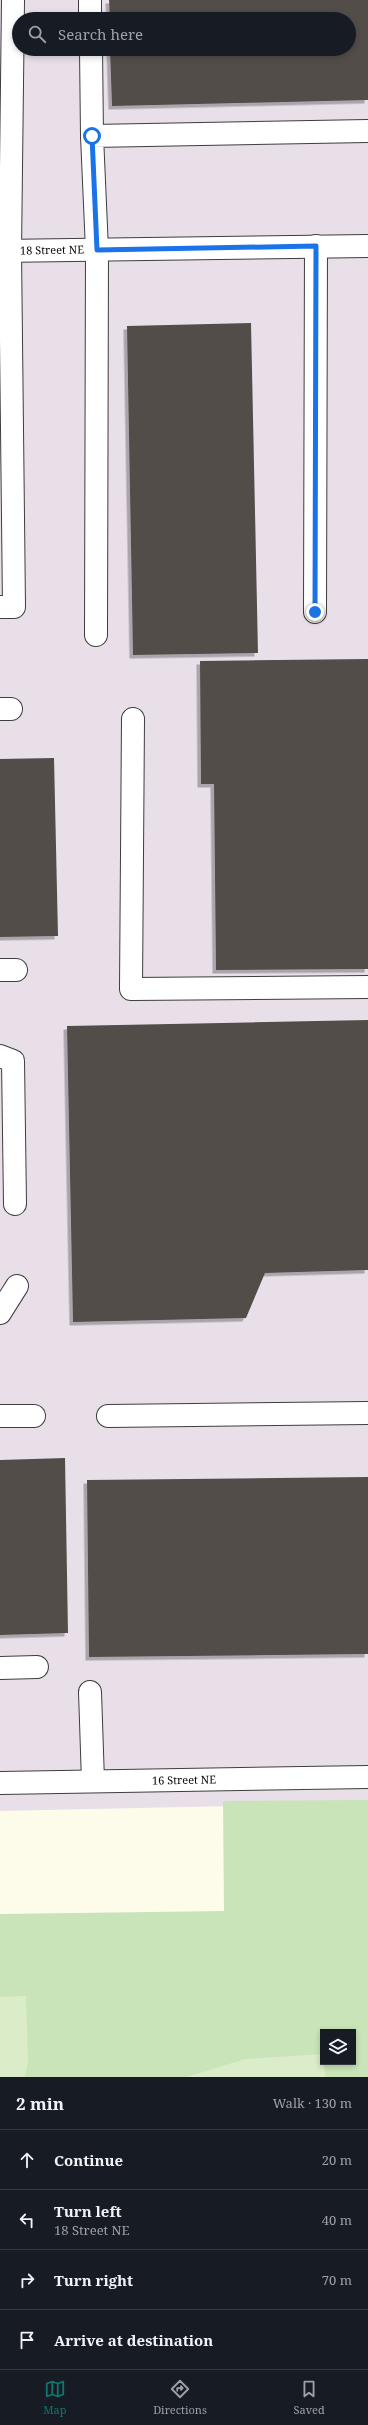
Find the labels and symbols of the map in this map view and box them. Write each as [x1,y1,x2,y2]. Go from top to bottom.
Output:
route start [83,127,101,145]
street label: 18 Street NE [20,241,84,258]
route end [306,603,324,621]
street label: 16 Street NE [152,1771,216,1788]

